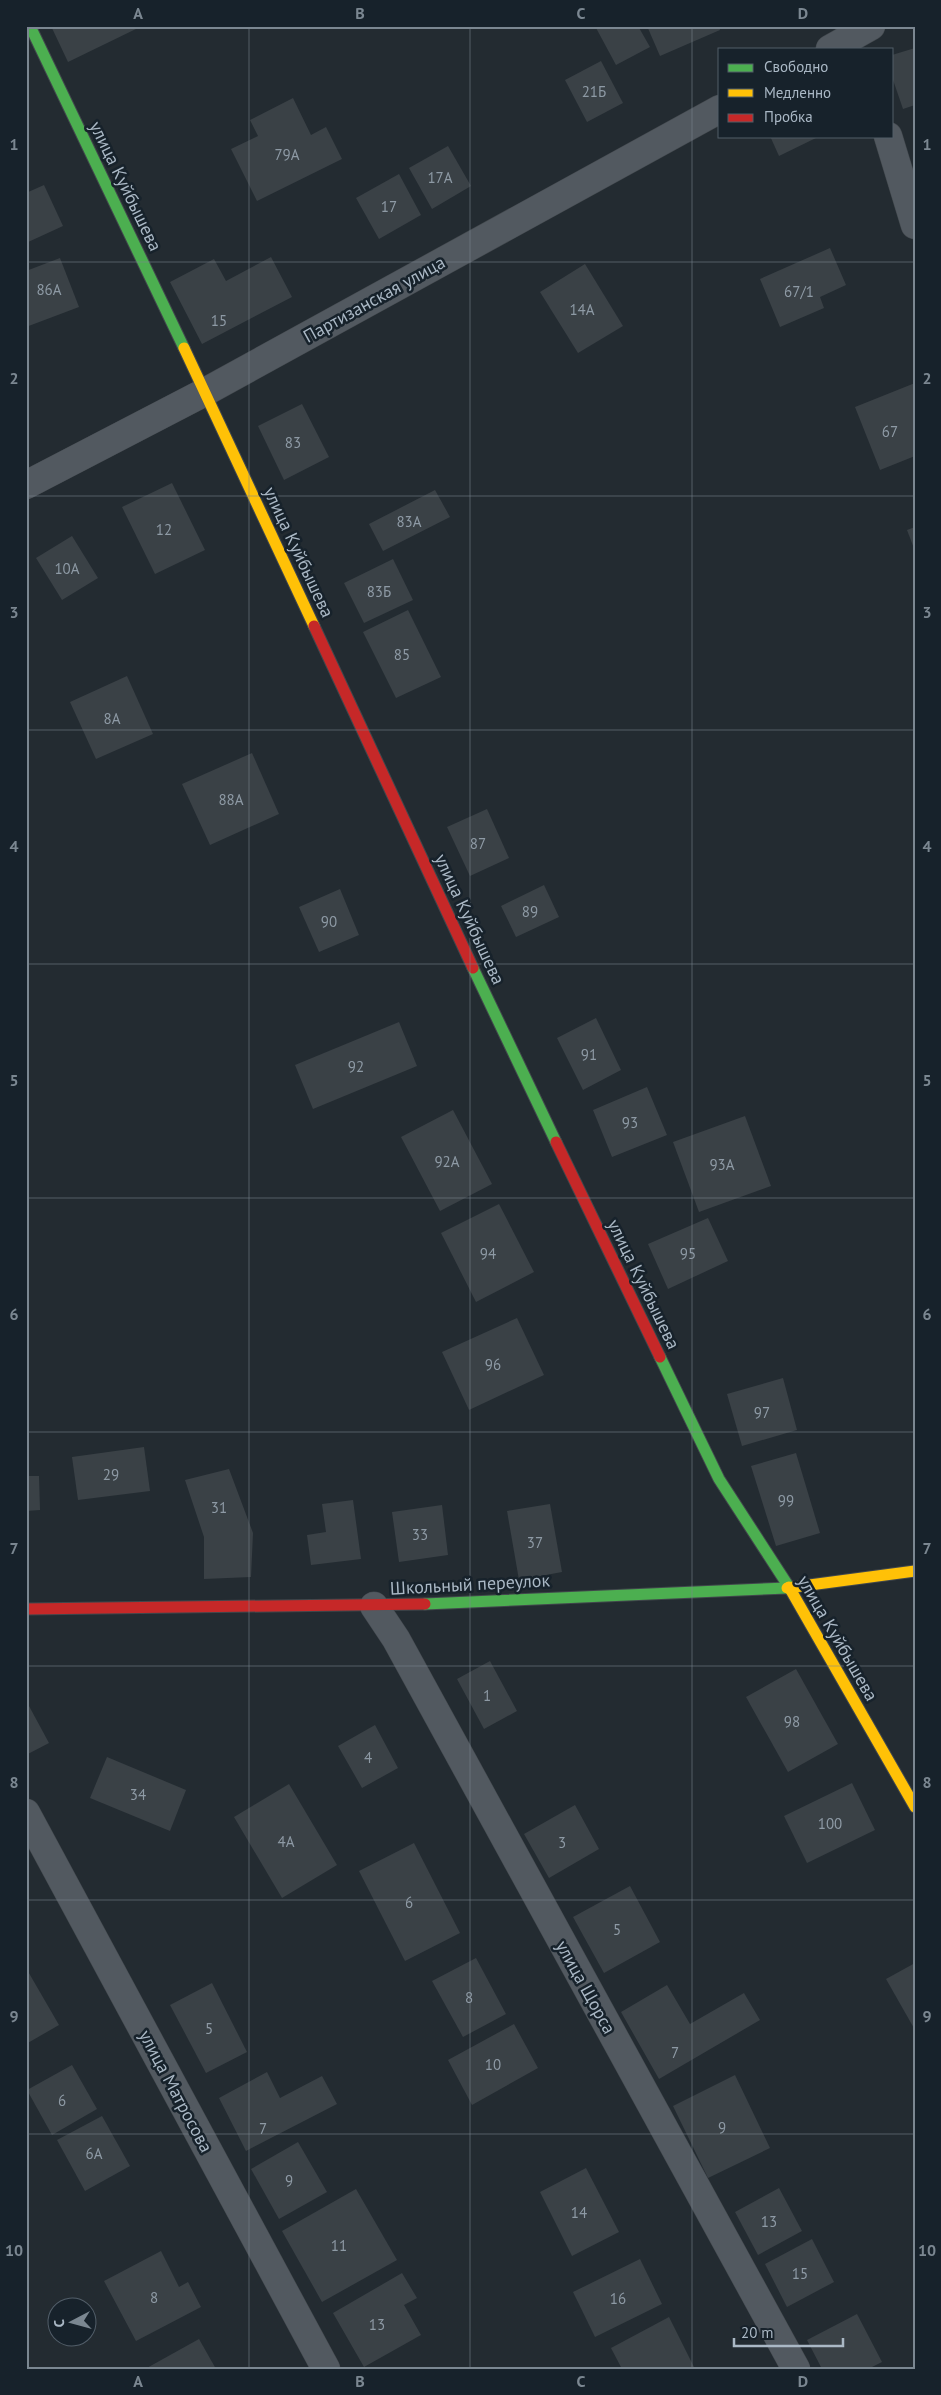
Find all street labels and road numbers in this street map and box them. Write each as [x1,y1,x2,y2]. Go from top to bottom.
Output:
street label: улица Куйбышева [85,117,167,255]
street label: Партизанская улица [299,250,449,348]
street label: улица Куйбышева [259,483,339,621]
street label: улица Куйбышева [430,850,510,988]
street label: улица Куйбышева [603,1215,685,1353]
street label: Школьный переулок [389,1568,551,1600]
street label: улица Куйбышева [793,1571,883,1705]
street label: улица Щорса [551,1936,621,2038]
street label: улица Матросова [134,2026,218,2156]

